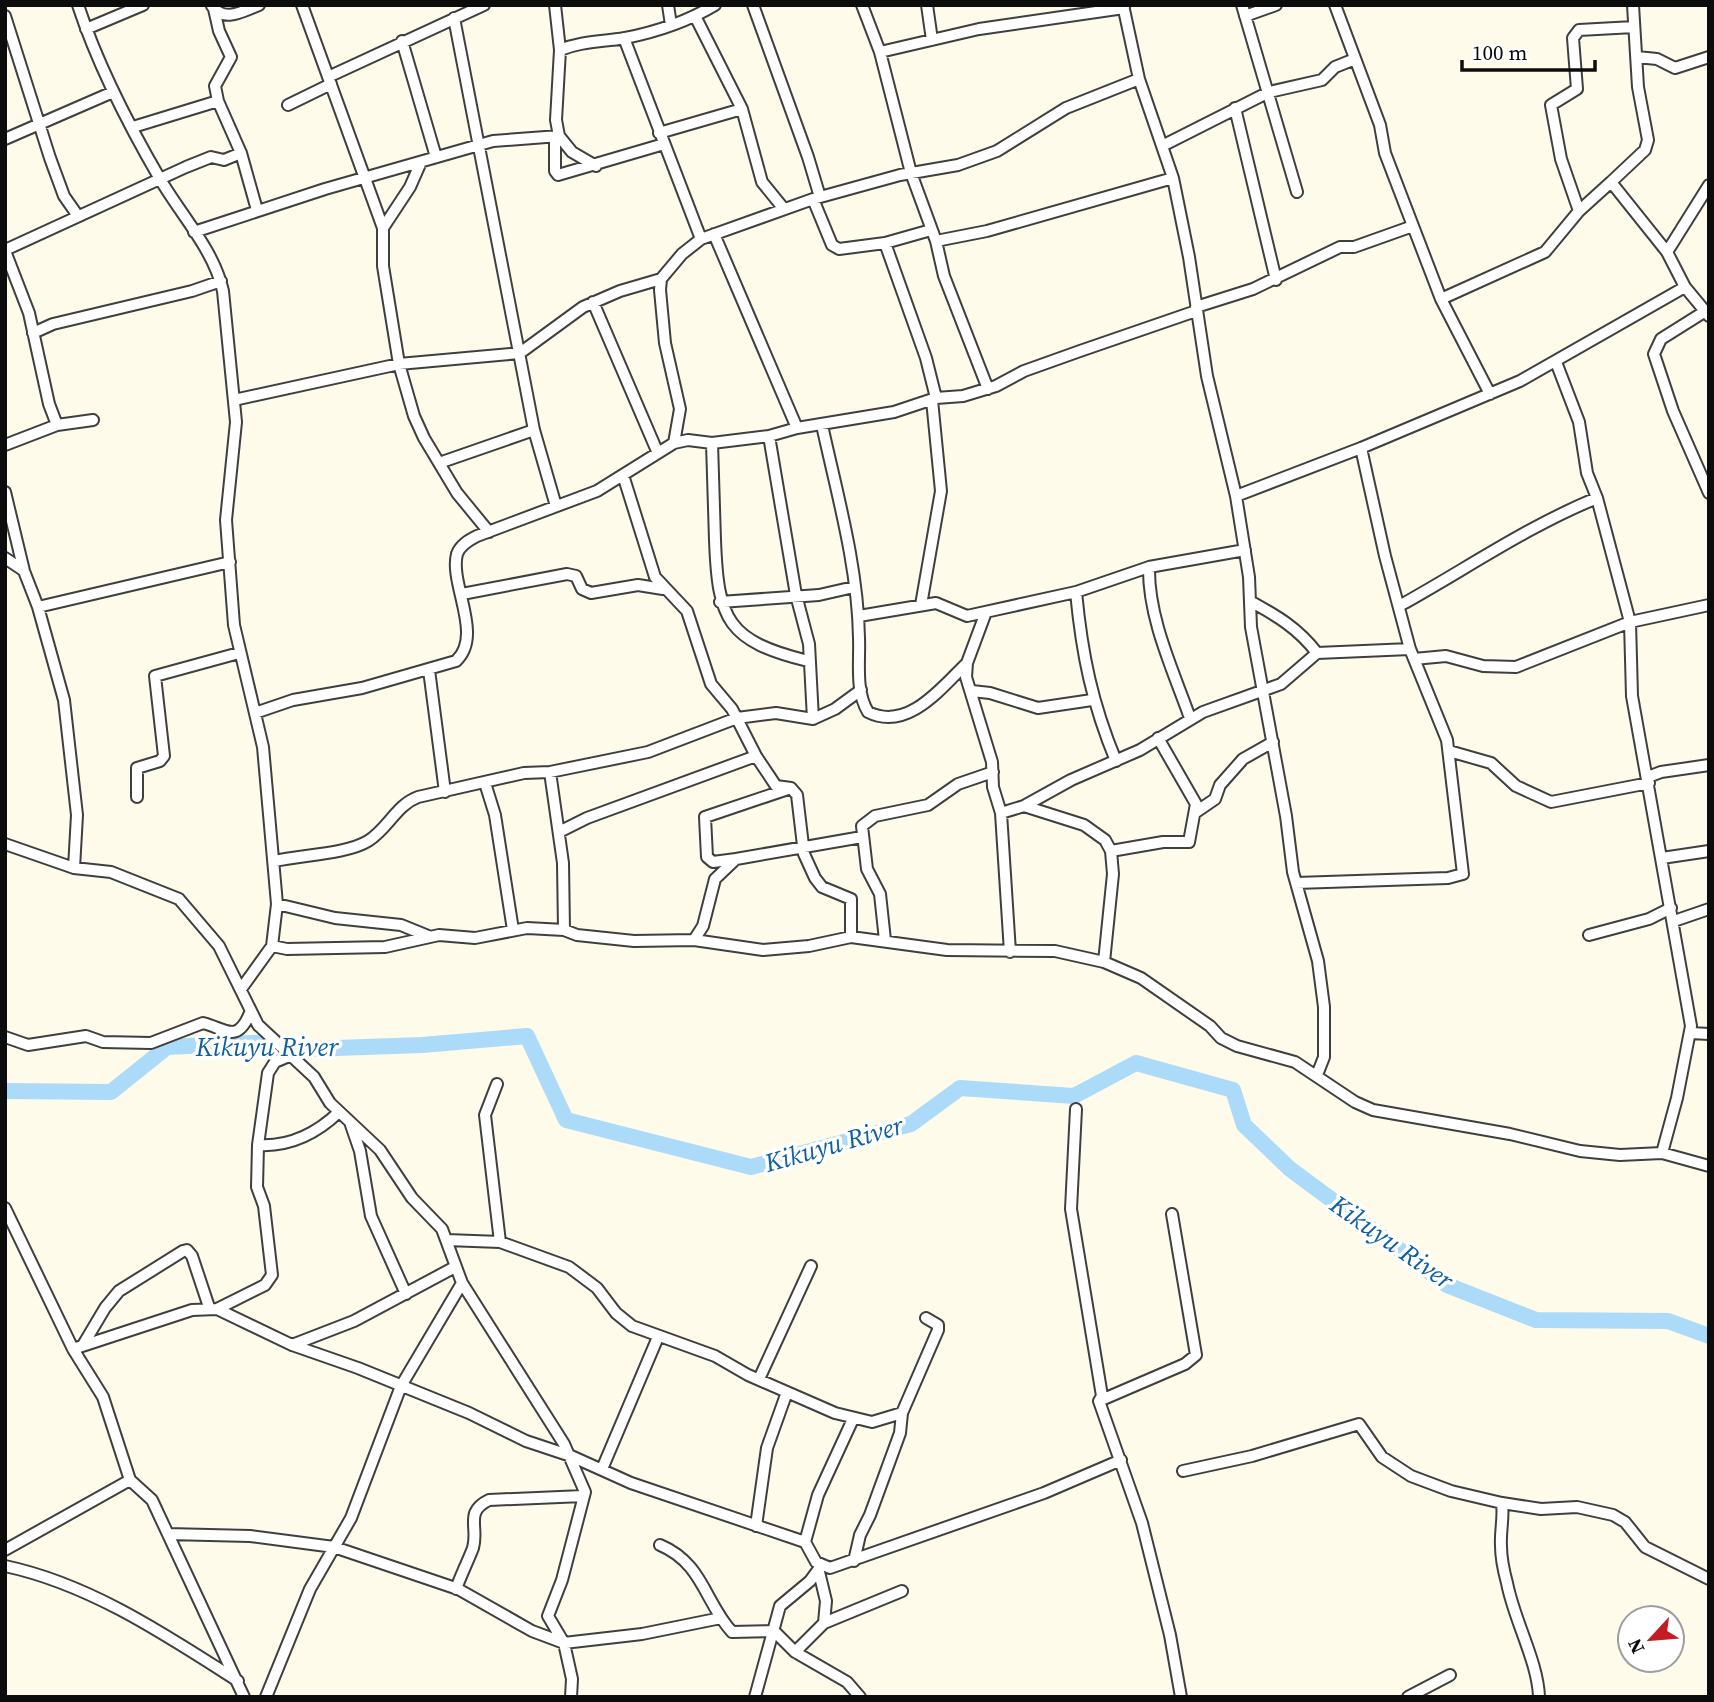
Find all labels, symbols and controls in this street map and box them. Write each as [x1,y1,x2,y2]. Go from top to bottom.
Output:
scale bar [1462,28,1595,72]
text: 100 m [1472,38,1527,67]
water label: Kikuyu River [195,1029,339,1065]
water label: Kikuyu River [759,1107,908,1181]
water label: Kikuyu River [1322,1186,1461,1298]
north arrow [1616,1604,1686,1674]
text: N [1621,1634,1650,1658]

